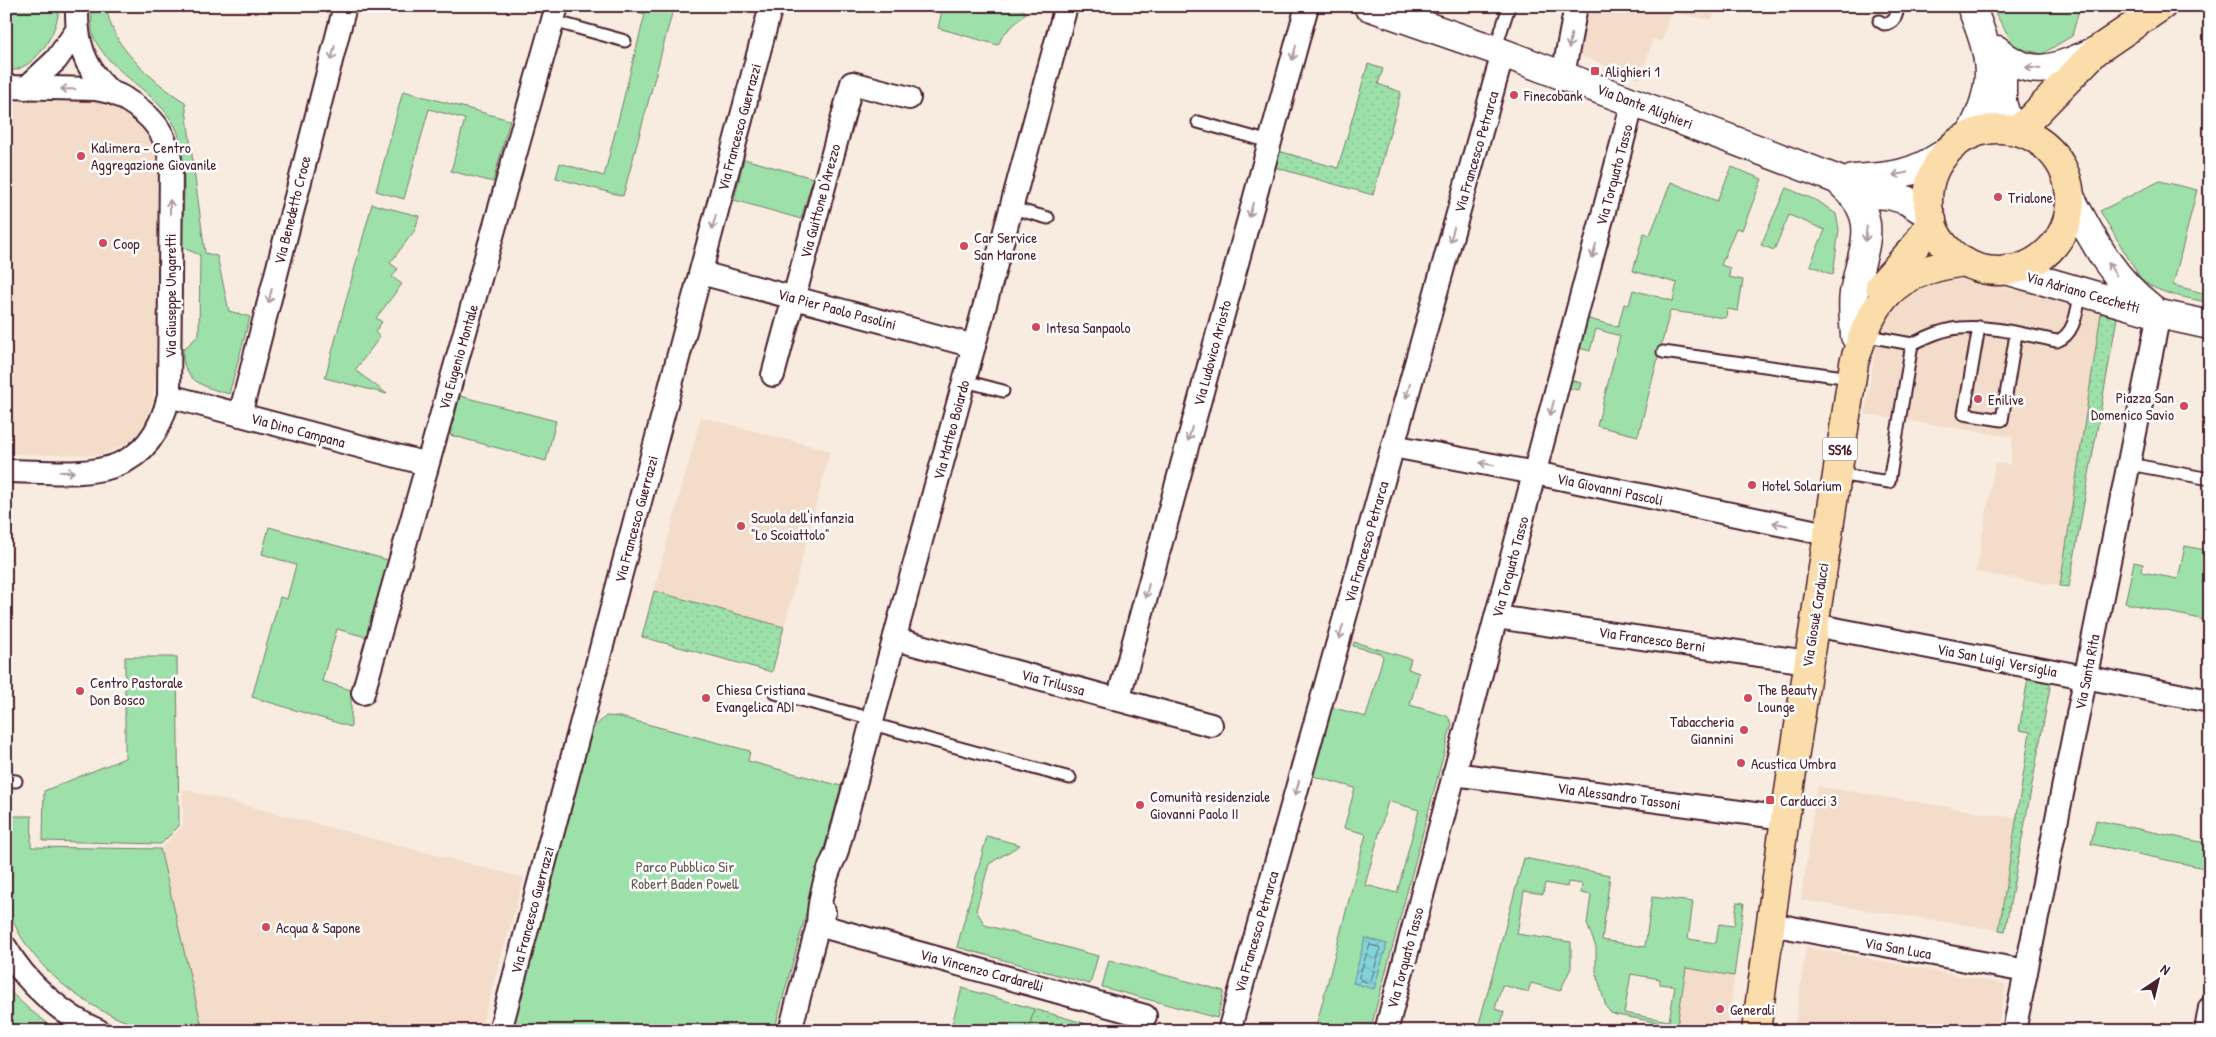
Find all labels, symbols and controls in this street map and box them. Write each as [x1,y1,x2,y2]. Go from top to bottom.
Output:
one-way arrow [1564,32,1574,48]
one-way arrow [328,45,337,61]
one-way arrow [1289,45,1298,61]
street label: Via Francesco Guerrazzi [712,61,766,193]
place label: Alighieri 1 [1605,61,1660,82]
one-way arrow [2026,63,2042,73]
marker: Alighieri 1 [1589,65,1601,77]
street label: Via Dante Alighieri [1594,78,1696,134]
one-way arrow [60,84,76,93]
place label: Finecobank [1523,85,1583,106]
street label: Via Francesco Petrarca [1449,89,1503,215]
marker: Finecobank [1508,89,1520,101]
street label: Via Torquato Tasso [1590,122,1638,228]
place label: Kalimera - Centro Aggregazione Giovanile [91,137,217,175]
street label: Via Guittone D'Arezzo [795,141,845,261]
marker: Kalimera - Centro Aggregazione Giovanile [75,150,87,162]
street label: Via Benedetto Croce [268,154,316,266]
one-way arrow [1893,170,1909,179]
place label: Trialone [2008,187,2053,208]
marker: Trialone [1992,191,2004,203]
one-way arrow [166,199,175,215]
one-way arrow [1246,202,1255,218]
one-way arrow [709,214,718,230]
one-way arrow [1447,226,1457,242]
one-way arrow [1861,226,1871,242]
place label: Car Service San Marone [974,227,1037,265]
place label: Coop [113,233,140,254]
street label: Via Giuseppe Ungaretti [160,234,181,358]
marker: Coop [97,237,109,249]
marker: Car Service San Marone [958,240,970,252]
one-way arrow [1589,242,1598,258]
one-way arrow [2106,262,2116,276]
street label: Via Adriano Cecchetti [2024,266,2142,318]
street label: Via Pier Paolo Pasolini [775,283,899,335]
one-way arrow [265,287,274,303]
street label: Via Ludovico Ariosto [1188,298,1236,408]
street label: Via Eugenio Montale [433,302,483,412]
place label: Intesa Sanpaolo [1046,317,1130,338]
marker: Intesa Sanpaolo [1030,321,1042,333]
street label: Via Matteo Boiardo [928,378,974,482]
one-way arrow [1403,383,1413,399]
place label: Piazza San Domenico Savio [2091,387,2174,425]
place label: Enilive [1988,389,2024,410]
marker: Enilive [1972,393,1984,405]
one-way arrow [1547,399,1556,415]
marker: Piazza San Domenico Savio [2178,400,2190,412]
street label: Via Dino Campana [248,407,348,453]
one-way arrow [1185,426,1194,442]
road number: SS16 [1822,438,1858,460]
street label: Via Francesco Guerrazzi [609,453,663,585]
one-way arrow [1479,458,1495,468]
street label: Via Giovanni Pascoli [1555,467,1665,511]
one-way arrow [59,468,75,477]
place label: Hotel Solarium [1762,475,1842,496]
street label: Via Francesco Petrarca [1339,479,1393,605]
marker: Hotel Solarium [1746,479,1758,491]
place label: Scuola dell'infanzia "Lo Scoiattolo" [751,507,854,545]
street label: Via Torquato Tasso [1486,514,1534,620]
one-way arrow [1772,519,1788,528]
marker: Scuola dell'infanzia "Lo Scoiattolo" [735,520,747,532]
street label: Via Giosuè Carducci [1796,561,1834,669]
one-way arrow [1142,583,1152,599]
street label: Via Francesco Berni [1597,621,1707,657]
one-way arrow [1335,623,1345,639]
street label: Via Santa Rita [2069,632,2105,711]
street label: Via San Luigi Versiglia [1935,638,2059,682]
street label: Via Trilussa [1019,663,1087,701]
place label: Centro Pastorale Don Bosco [90,672,183,710]
place label: Chiesa Cristiana Evangelica ADI [716,679,805,717]
place label: The Beauty Lounge [1758,679,1818,717]
marker: Centro Pastorale Don Bosco [74,685,86,697]
marker: Chiesa Cristiana Evangelica ADI [700,692,712,704]
marker: The Beauty Lounge [1742,692,1754,704]
place label: Tabaccheria Giannini [1670,711,1734,749]
marker: Tabaccheria Giannini [1738,724,1750,736]
place label: Acustica Umbra [1751,753,1836,774]
marker: Acustica Umbra [1735,757,1747,769]
street label: Via Alessandro Tassoni [1556,777,1682,815]
one-way arrow [1291,780,1301,796]
place label: Comunità residenziale Giovanni Paolo II [1150,786,1270,824]
place label: Carducci 3 [1780,790,1837,811]
marker: Carducci 3 [1764,794,1776,806]
marker: Comunità residenziale Giovanni Paolo II [1134,799,1146,811]
street label: Via Francesco Guerrazzi [505,844,559,976]
park label: Parco Pubblico Sir Robert Baden Powell [631,856,739,894]
street label: Via Francesco Petrarca [1229,869,1283,995]
street label: Via Torquato Tasso [1381,905,1429,1011]
place label: Acqua & Sapone [276,917,361,938]
marker: Acqua & Sapone [260,921,272,933]
street label: Via San Luca [1863,932,1933,964]
street label: Via Vincenzo Cardarelli [918,943,1046,997]
north arrow [2134,954,2184,1004]
text: N [2157,959,2175,979]
place label: Generali [1730,999,1775,1020]
marker: Generali [1714,1003,1726,1015]

